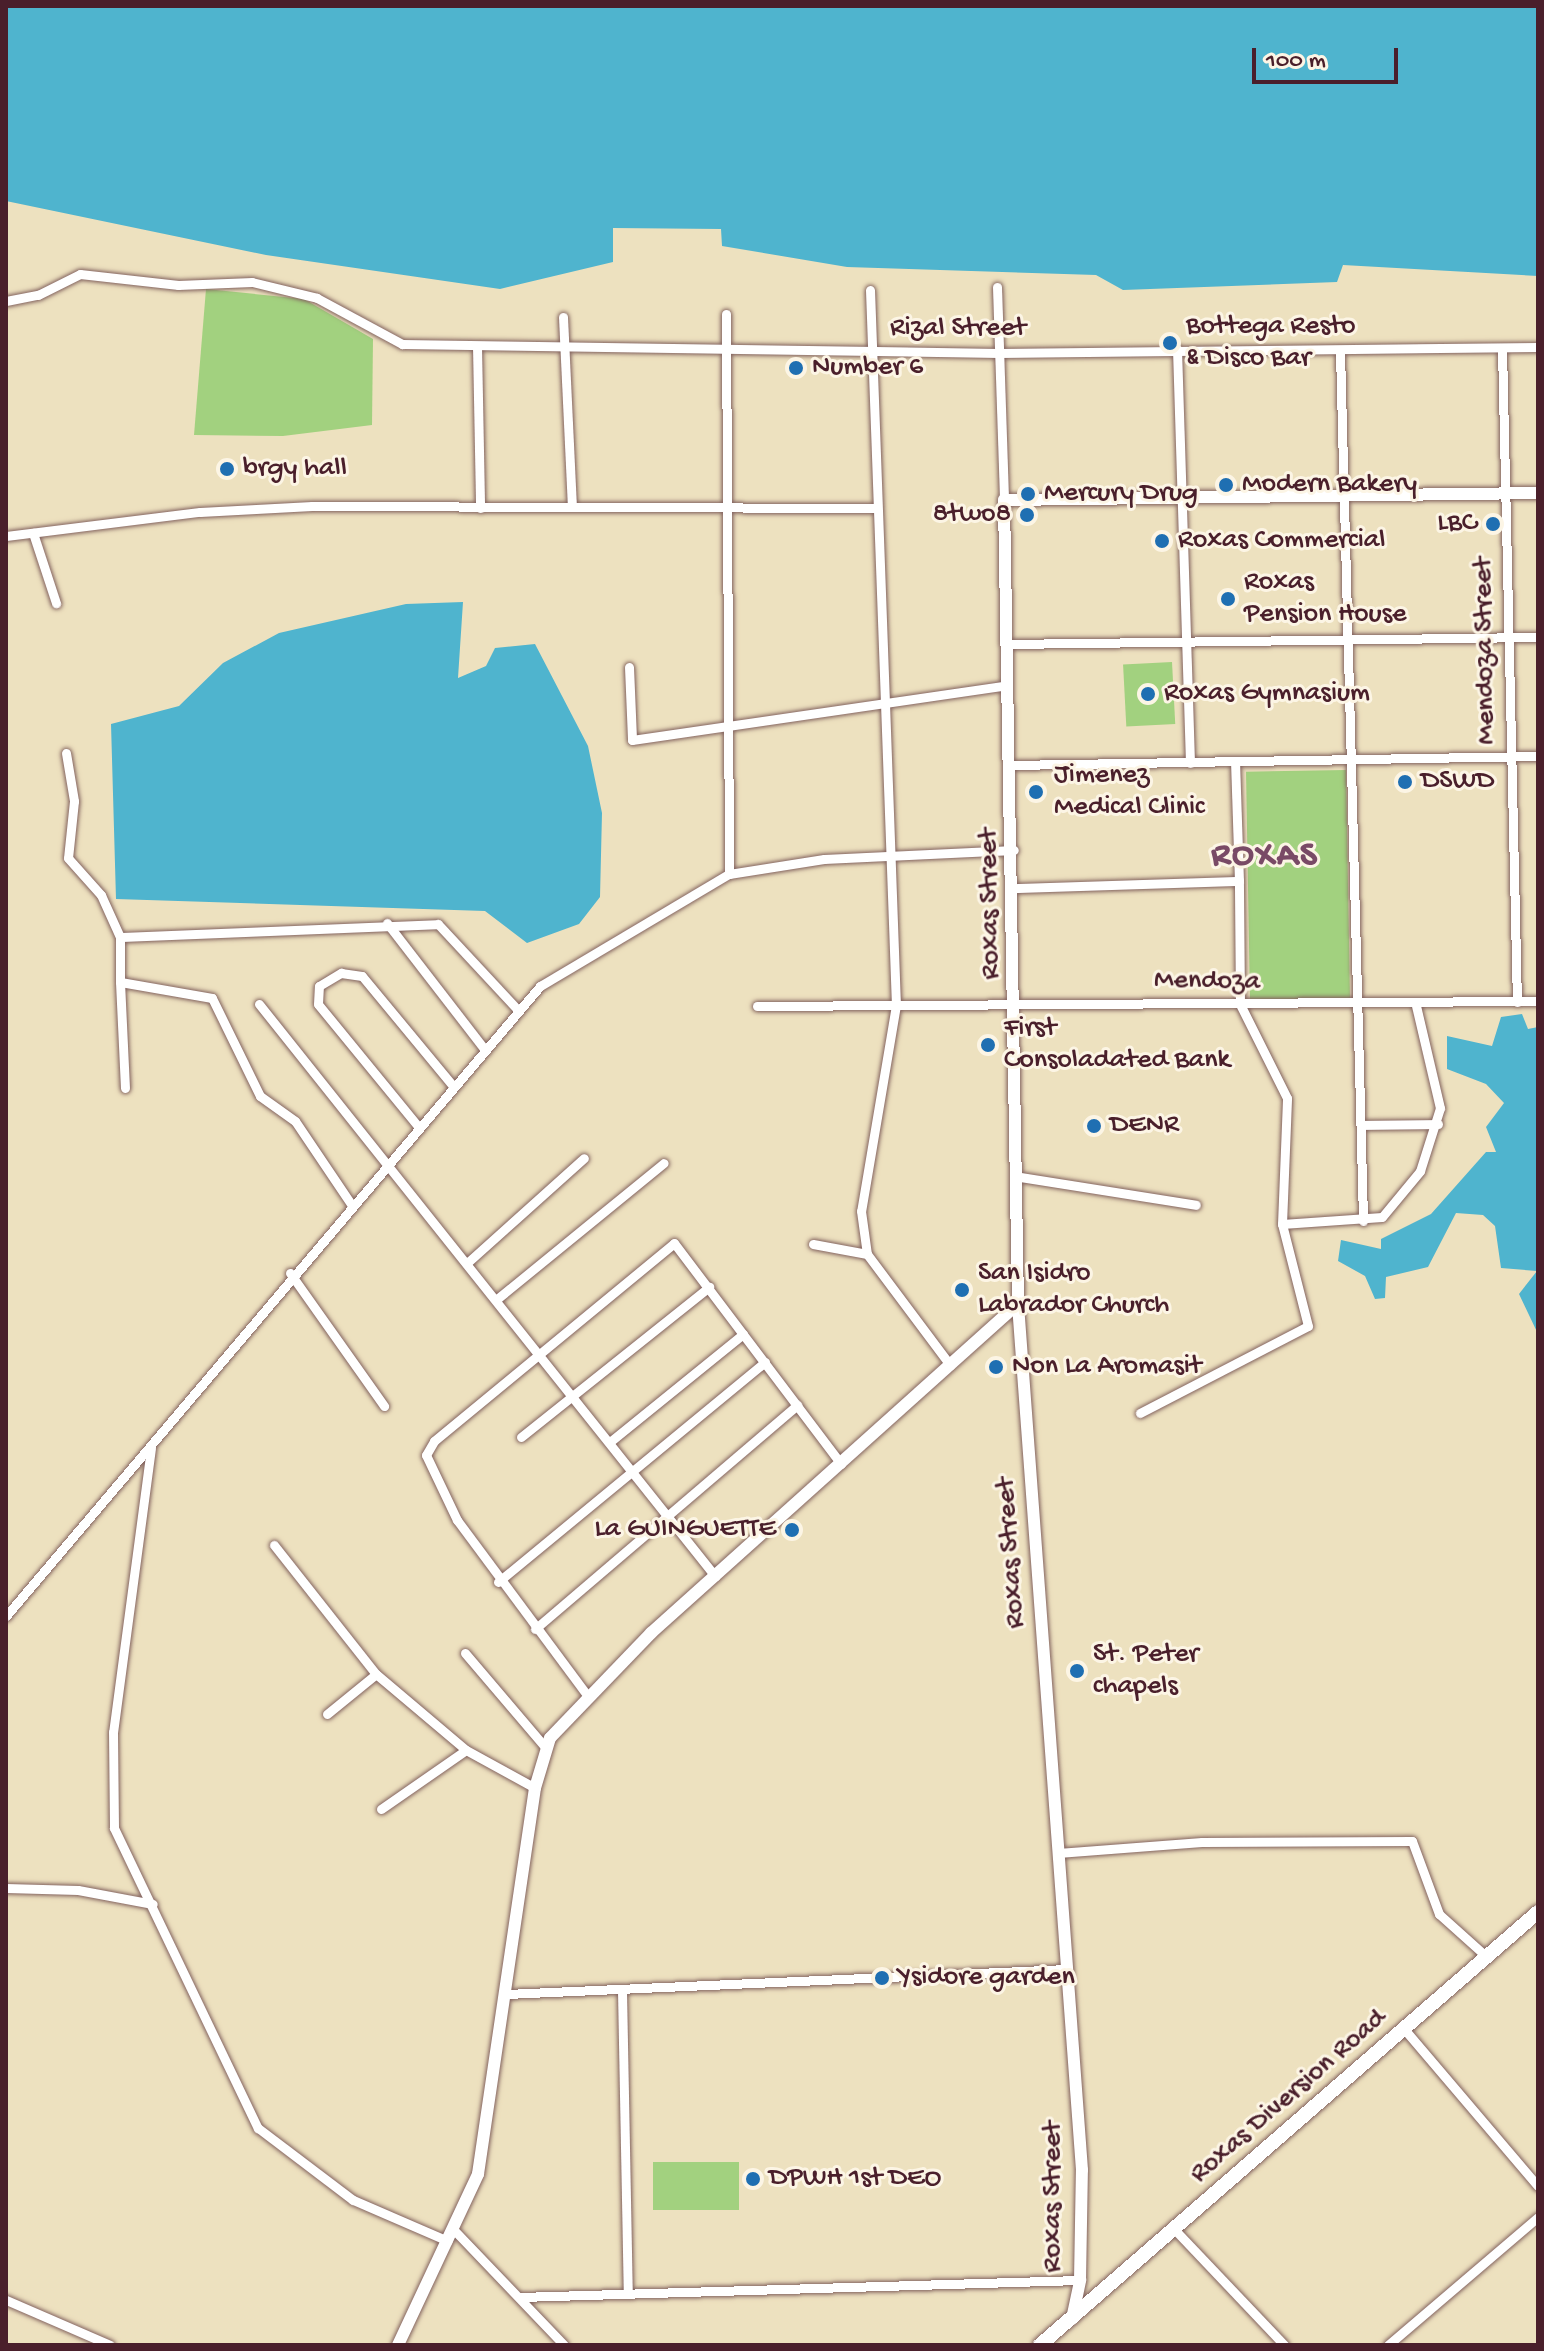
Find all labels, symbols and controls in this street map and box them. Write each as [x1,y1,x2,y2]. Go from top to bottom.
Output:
scale bar [1256,32,1402,82]
text: 100 m [1266,47,1326,76]
place label: Bottega Resto & Disco Bar [1186,310,1356,376]
street label: Rizal Street [890,312,1026,346]
marker: Bottega Resto & Disco Bar [1161,334,1179,352]
place label: Number 6 [812,351,923,385]
marker: Number 6 [787,359,805,377]
place label: brgy hall [243,452,347,486]
marker: brgy hall [218,460,236,478]
place label: Modern Bakery [1242,468,1417,502]
marker: Modern Bakery [1217,476,1235,494]
place label: Mercury Drug [1044,477,1198,511]
marker: Mercury Drug [1019,485,1037,503]
place label: 8two8 [933,498,1011,532]
marker: 8two8 [1018,506,1036,524]
place label: LBC [1437,507,1477,541]
marker: LBC [1484,515,1502,533]
place label: Roxas Commercial [1178,524,1386,558]
marker: Roxas Commercial [1153,532,1171,550]
street label: Mendoza Street [1468,557,1504,745]
place label: Roxas Pension House [1244,566,1406,632]
marker: Roxas Pension House [1219,590,1237,608]
place label: Roxas Gymnasium [1164,677,1370,711]
marker: Roxas Gymnasium [1139,685,1157,703]
place label: Jimenez Medical Clinic [1054,759,1205,825]
place label: DSWD [1421,765,1494,799]
marker: DSWD [1396,773,1414,791]
marker: Jimenez Medical Clinic [1025,781,1047,803]
street label: Roxas Street [973,828,1009,980]
district label: ROXAS [1211,835,1319,879]
street label: Mendoza [1154,964,1260,1000]
place label: First Consoladated Bank [1004,1012,1230,1078]
marker: First Consoladated Bank [979,1036,997,1054]
place label: DENR [1110,1109,1179,1143]
marker: DENR [1085,1117,1103,1135]
place label: San Isidro Labrador Church [978,1257,1169,1323]
marker: San Isidro Labrador Church [953,1281,971,1299]
place label: Non La Aromasit [1012,1350,1201,1384]
marker: Non La Aromasit [987,1358,1005,1376]
street label: Roxas Street [990,1476,1034,1630]
place label: La GUINGUETTE [594,1513,776,1547]
marker: La GUINGUETTE [783,1521,801,1539]
place label: St. Peter chapels [1093,1638,1199,1704]
marker: St. Peter chapels [1068,1662,1086,1680]
place label: Ysidore garden [898,1961,1075,1995]
marker: Ysidore garden [873,1969,891,1987]
street label: Roxas Diversion Road [1184,2002,1394,2192]
street label: Roxas Street [1037,2121,1071,2273]
place label: DPWH 1st DEO [769,2162,941,2196]
marker: DPWH 1st DEO [744,2170,762,2188]

